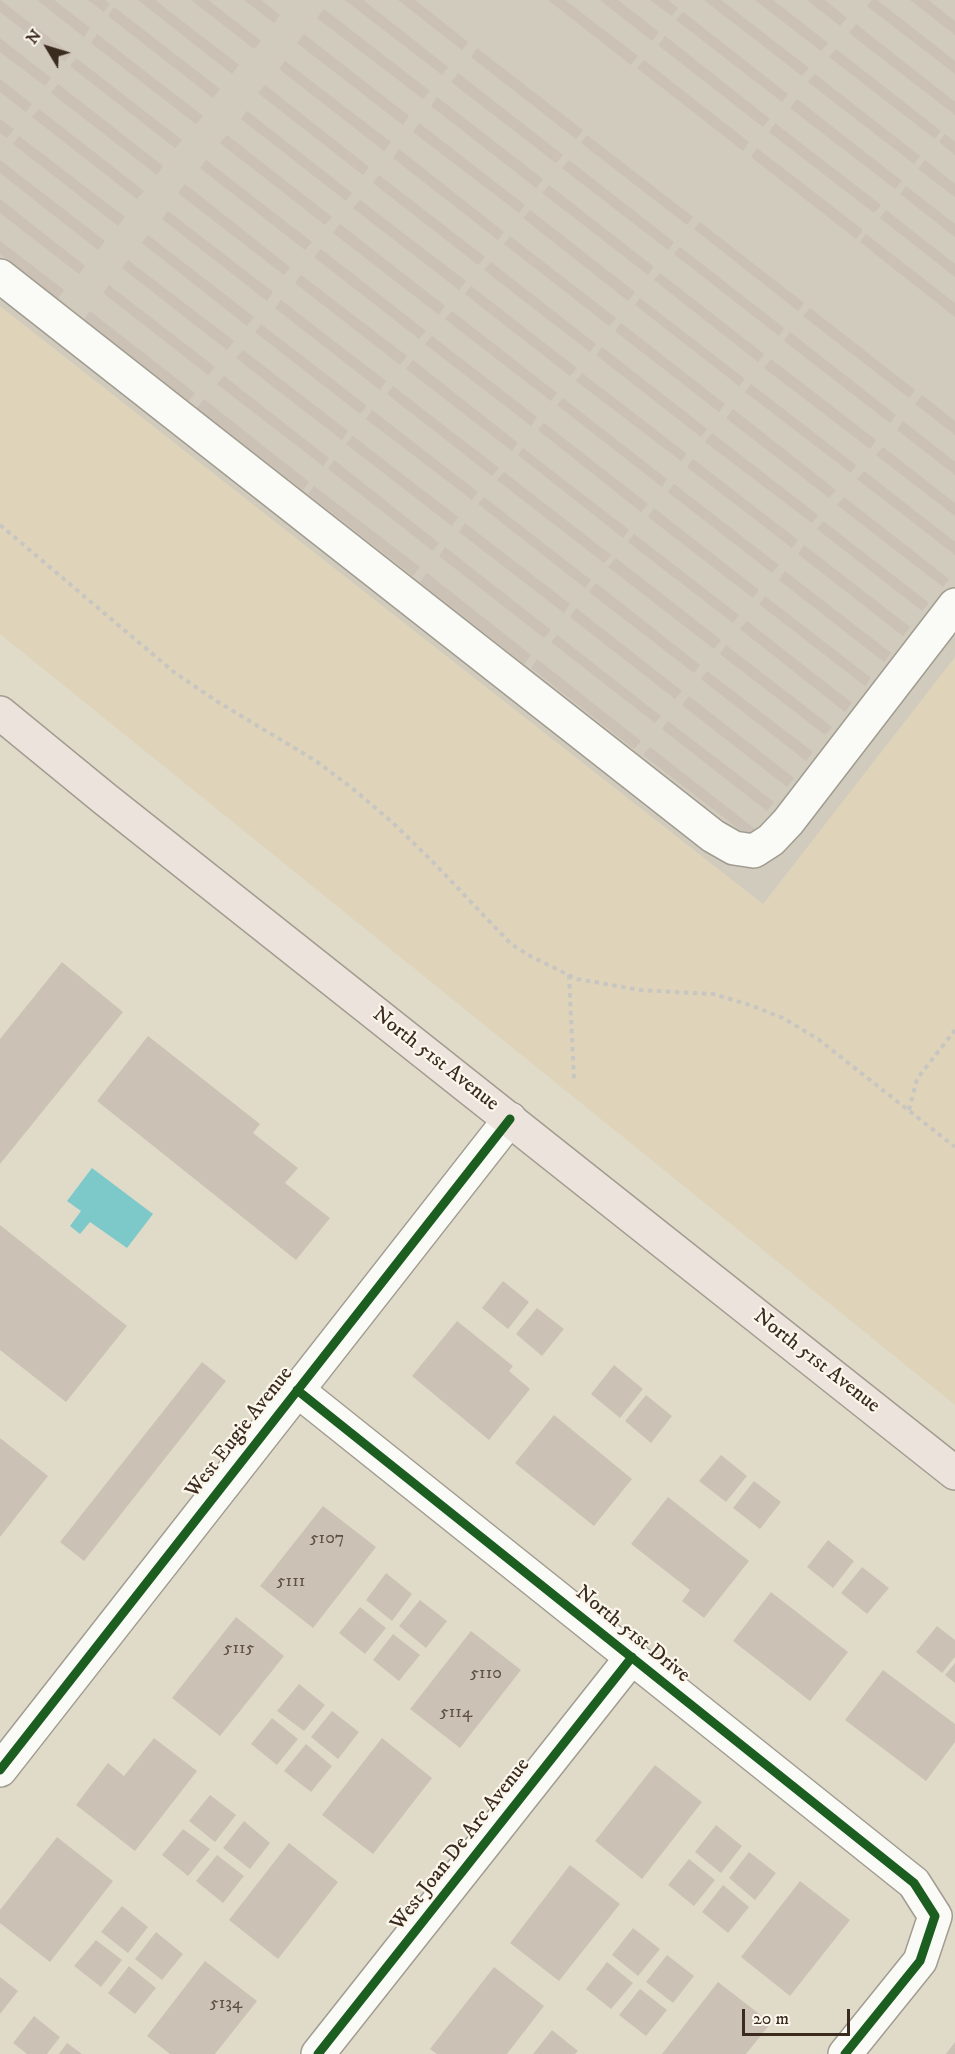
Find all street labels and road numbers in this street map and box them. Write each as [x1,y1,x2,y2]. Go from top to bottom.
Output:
street label: North 51st Avenue [367,1003,503,1117]
street label: North 51st Avenue [748,1305,884,1419]
street label: West Eugie Avenue [181,1362,299,1504]
street label: North 51st Drive [570,1581,694,1689]
street label: West Joan De Arc Avenue [386,1754,536,1936]

